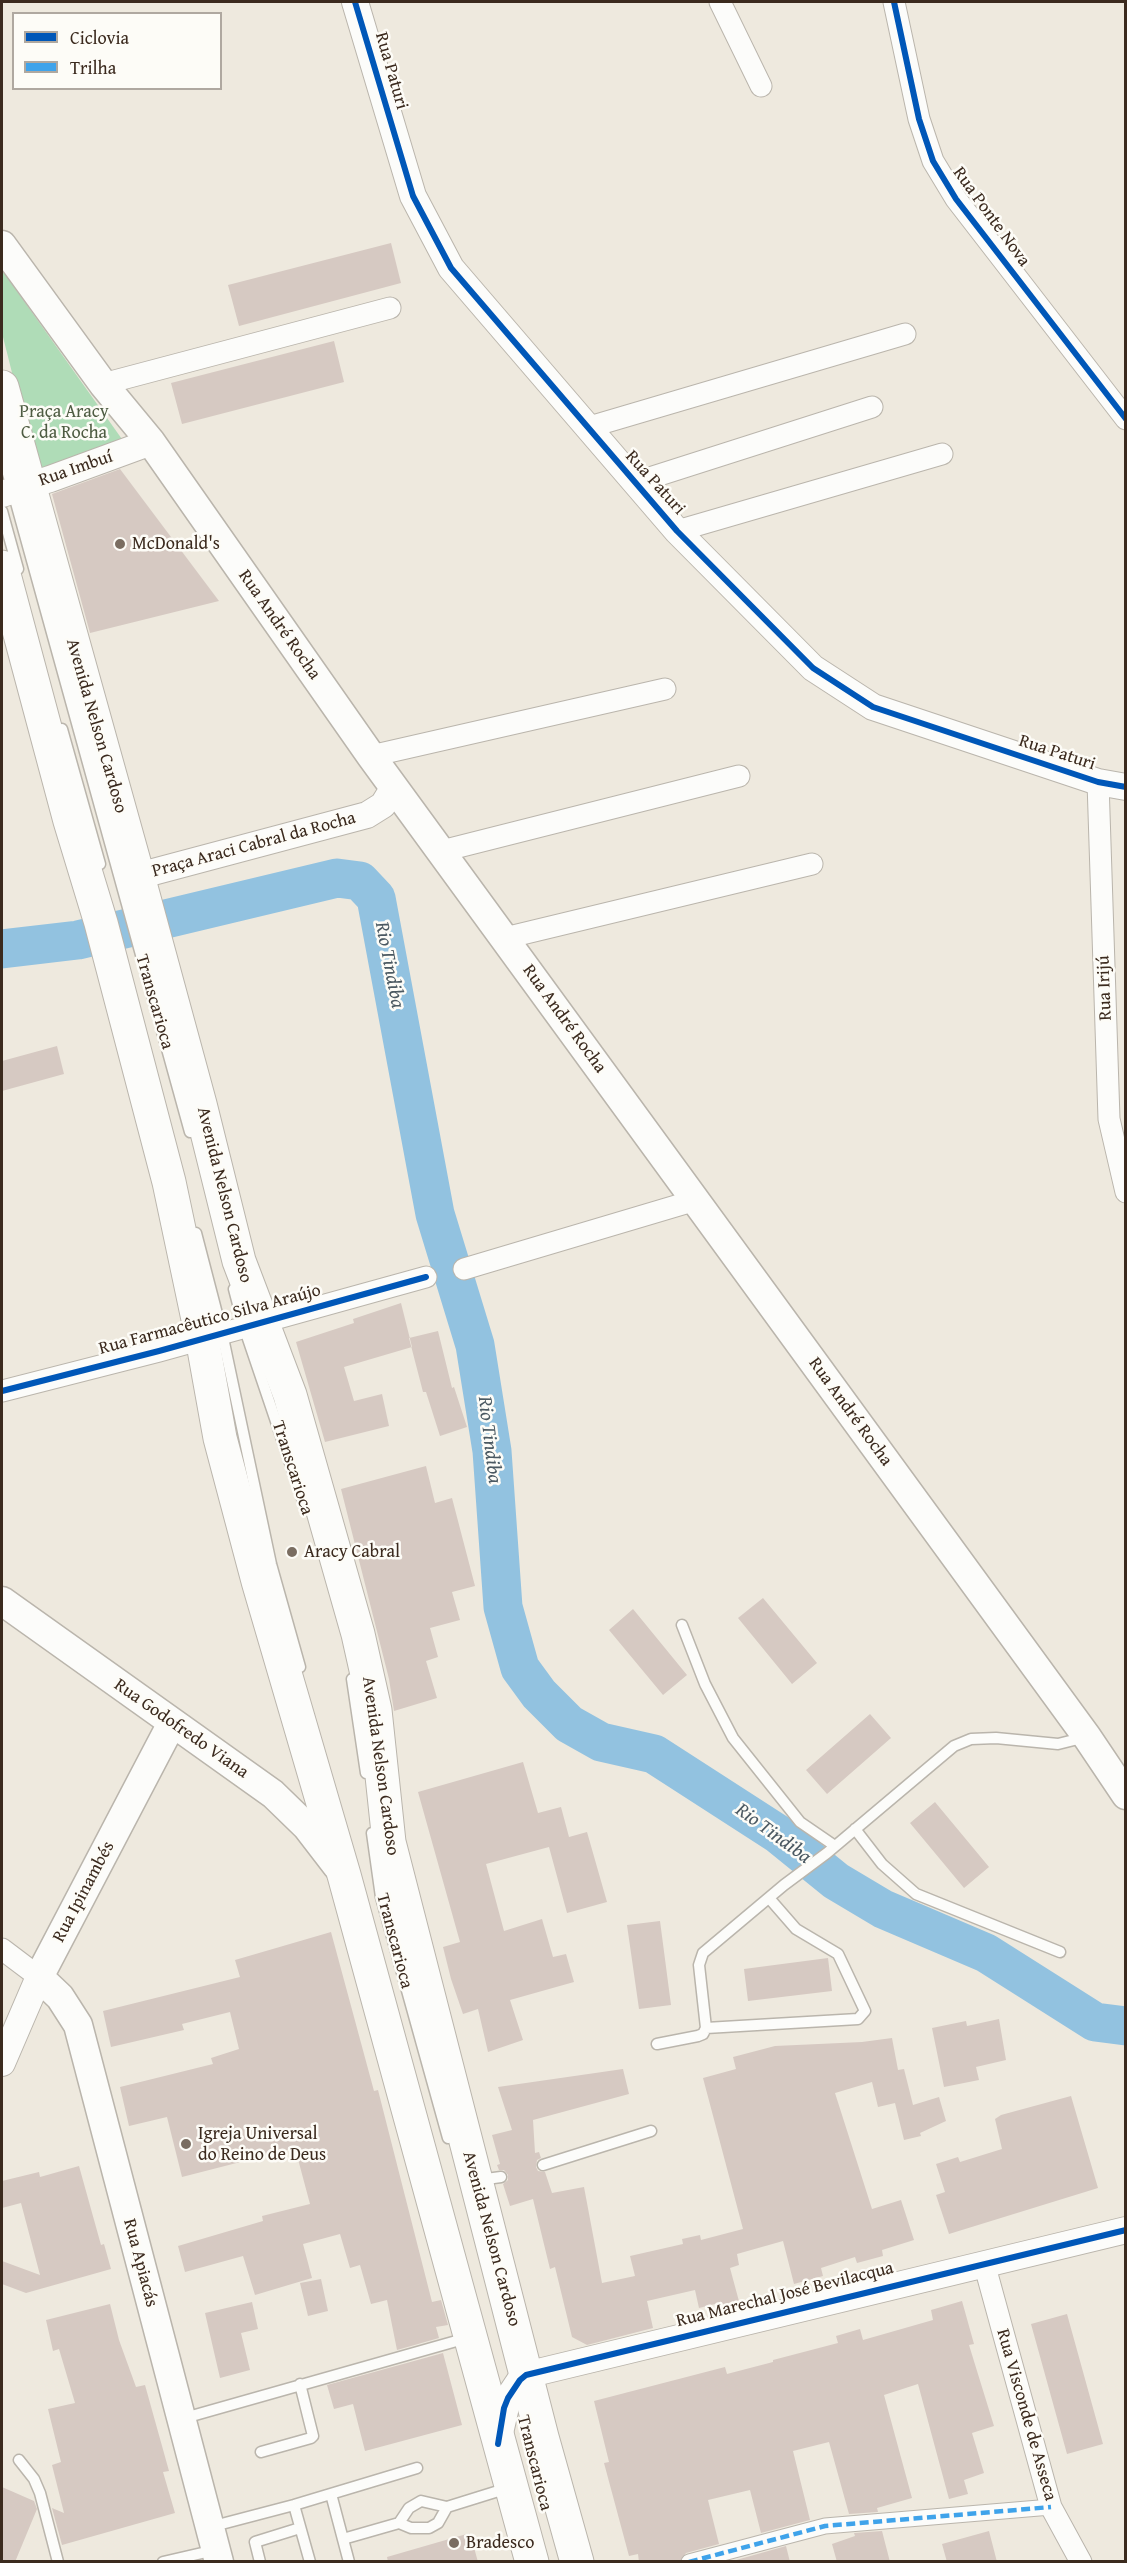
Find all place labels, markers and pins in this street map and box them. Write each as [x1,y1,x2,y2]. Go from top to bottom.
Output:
place label: McDonald's [132,533,220,555]
marker: McDonald's [113,537,127,551]
place label: Aracy Cabral [304,1541,400,1563]
marker: Aracy Cabral [285,1545,299,1559]
place label: Igreja Universal do Reino de Deus [198,2123,326,2166]
marker: Igreja Universal do Reino de Deus [179,2137,193,2151]
place label: Bradesco [466,2532,534,2554]
marker: Bradesco [447,2536,461,2550]

